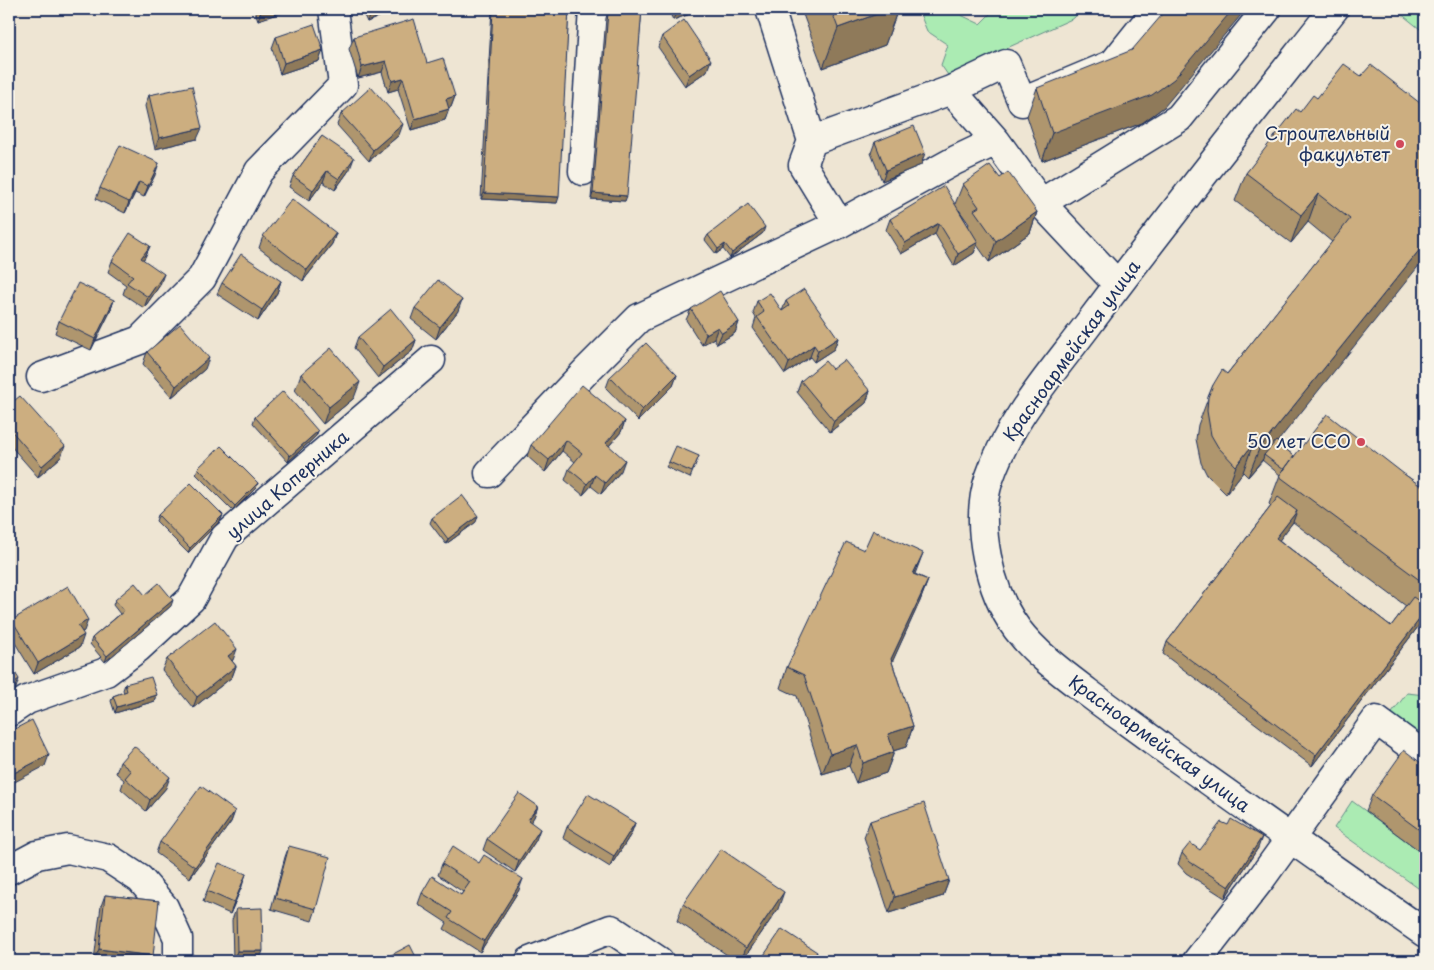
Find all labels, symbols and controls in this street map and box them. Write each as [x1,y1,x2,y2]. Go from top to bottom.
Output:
place label: Строительный факультет [1265,119,1390,167]
marker: Строительный факультет [1394,138,1406,150]
street label: Красноармейская улица [996,253,1146,446]
street label: улица Коперника [220,423,355,545]
place label: 50 лет ССО [1247,427,1351,454]
marker: 50 лет ССО [1355,436,1367,448]
street label: Красноармейская улица [1064,668,1257,818]

